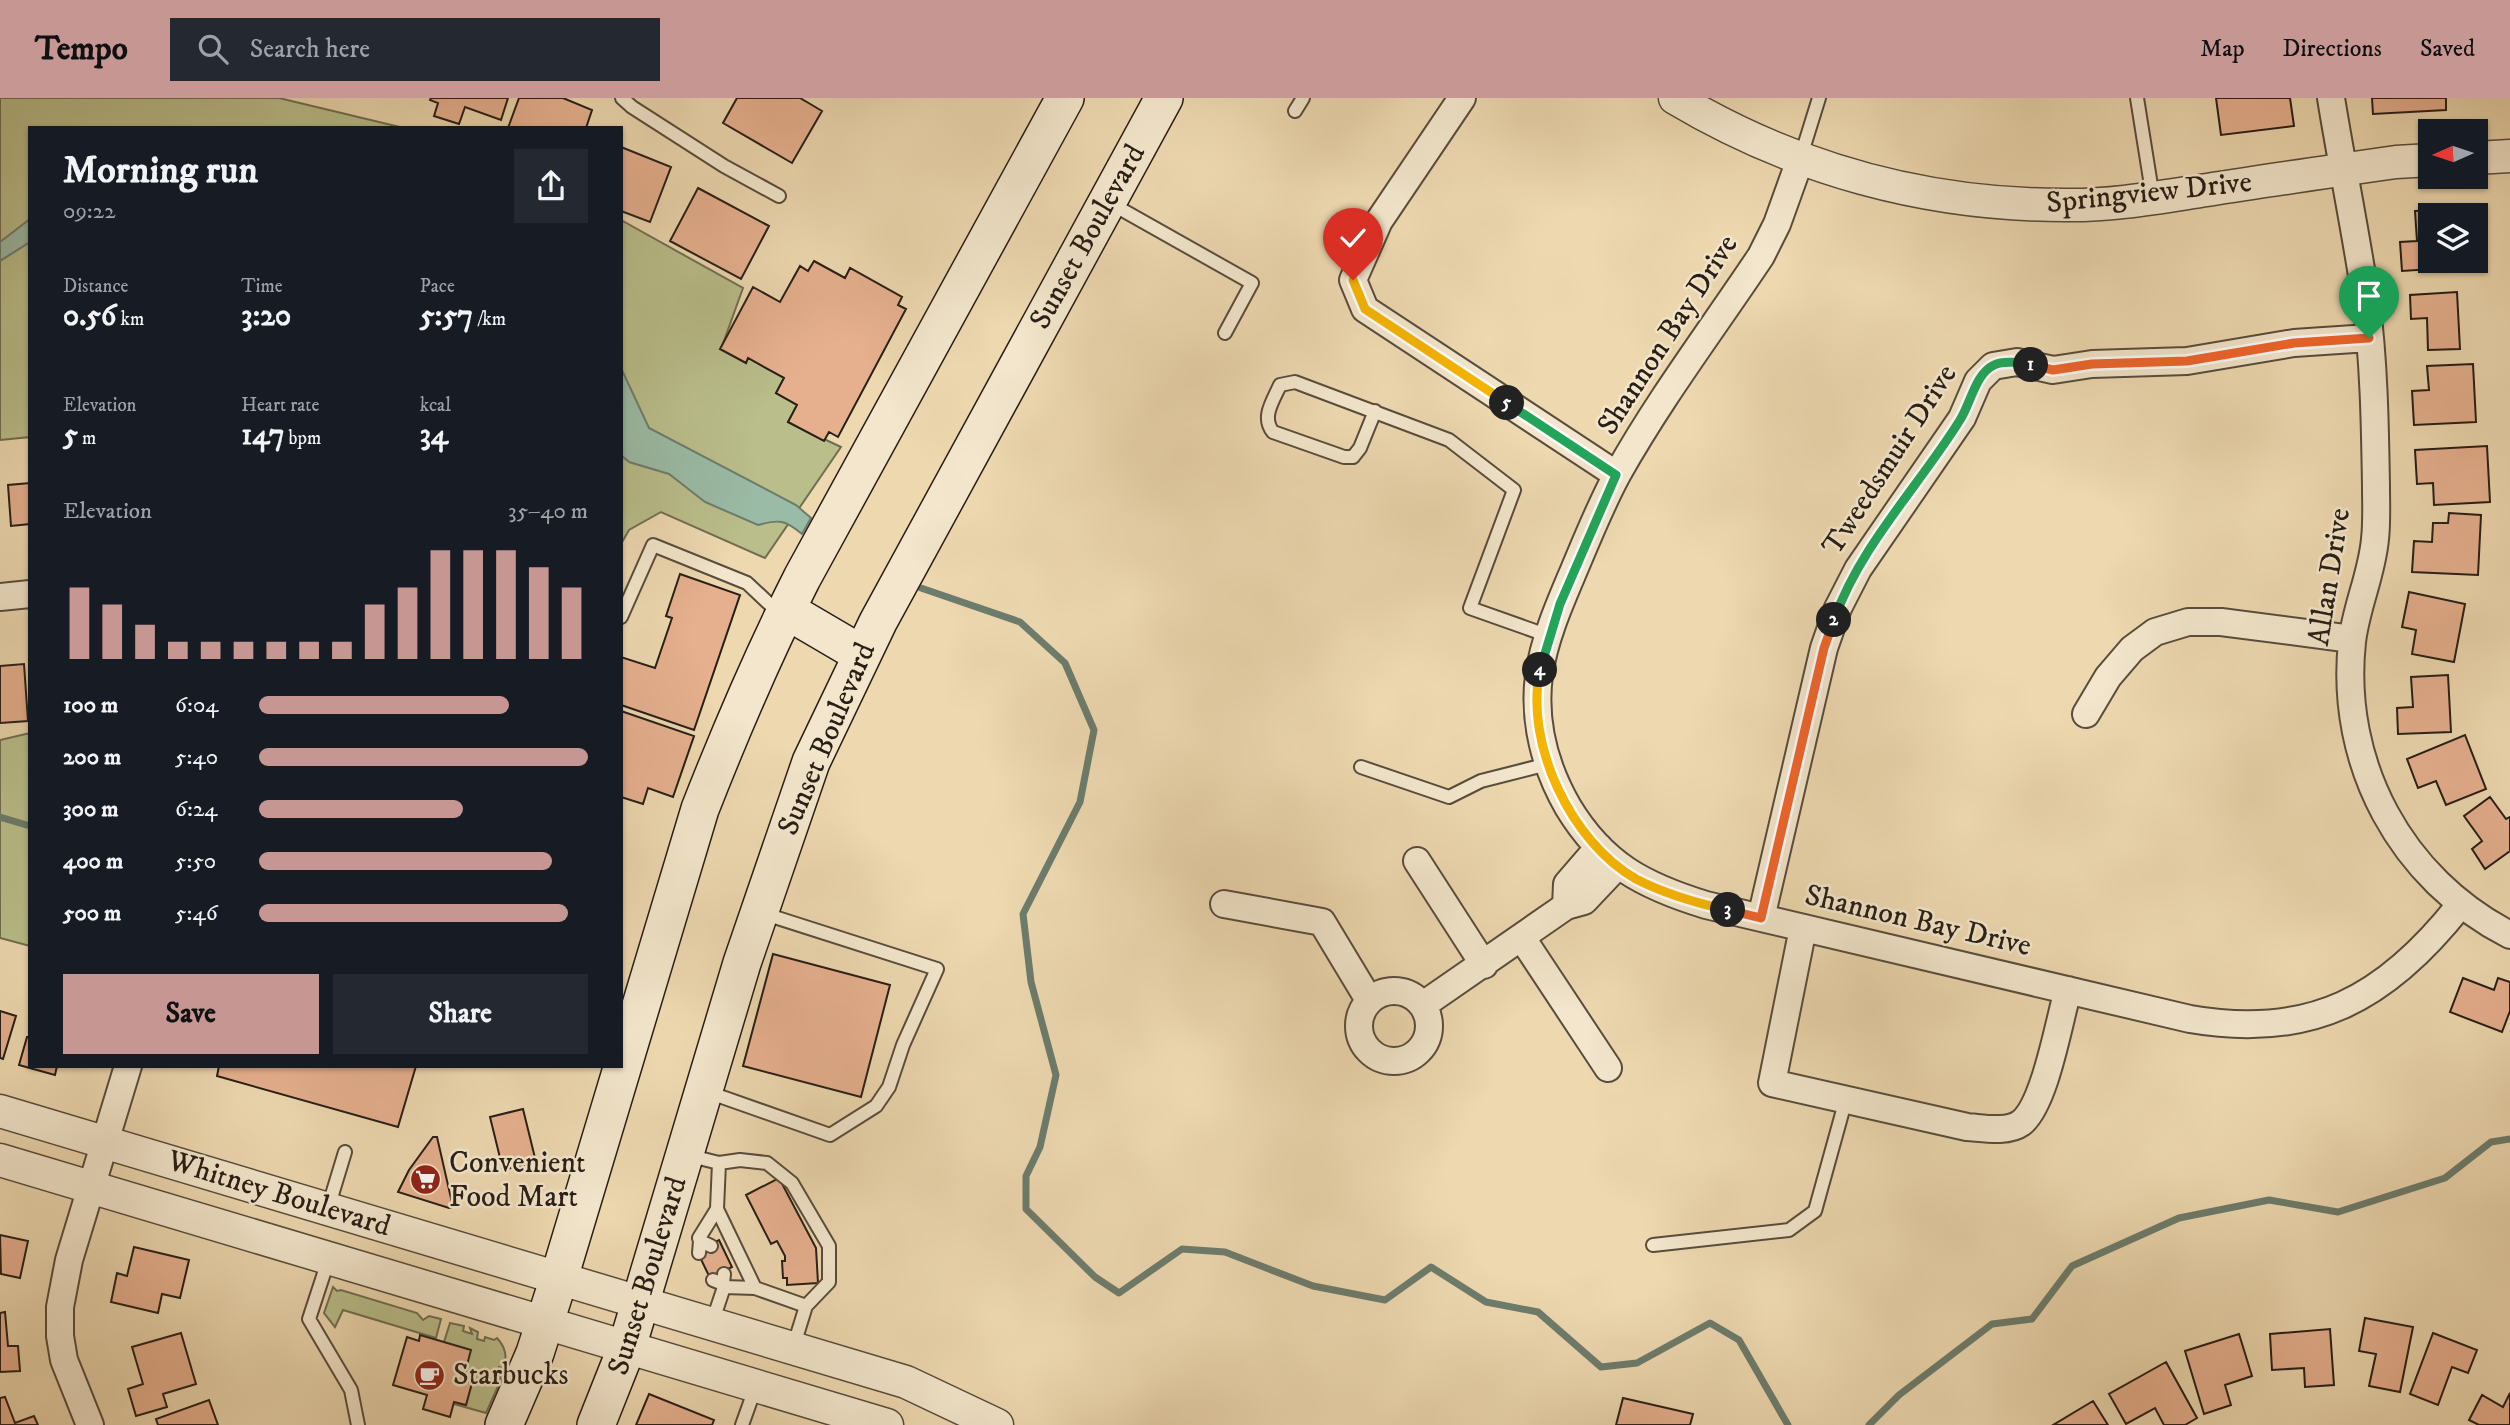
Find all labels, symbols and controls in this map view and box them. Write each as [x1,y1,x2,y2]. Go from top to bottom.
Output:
search box [170,18,660,81]
text: Tempo [35,29,128,70]
icon: search [194,30,232,68]
text: Search here [250,33,370,66]
text: Map [2200,34,2245,64]
text: Directions [2283,34,2382,64]
text: Saved [2420,34,2475,64]
north arrow [2418,119,2488,189]
map controls [2418,119,2488,273]
street label: Sunset Boulevard [1022,138,1154,336]
text: Morning run [63,147,258,195]
button: share [514,149,588,223]
street label: Springview Drive [2044,164,2254,222]
text: 09:22 [63,197,115,226]
button: layers [2418,203,2488,273]
pin [1323,208,1383,280]
icon: check [1334,219,1372,257]
street label: Shannon Bay Drive [1590,228,1746,442]
pin [2339,266,2399,338]
text: Distance [63,275,128,298]
text: Time [241,275,283,298]
text: Pace [420,275,455,298]
icon: arrive [2350,277,2388,315]
text: 0.56 [63,298,116,335]
text: 3:20 [241,298,291,335]
text: 5:57 [420,298,473,335]
text: km [116,308,144,331]
text: /km [473,308,506,331]
pin: 1 [2014,348,2048,382]
text: 1 [2027,353,2034,376]
street label: Tweedsmuir Drive [1815,358,1965,562]
pin: 5 [1490,386,1524,420]
text: 5 [1502,391,1511,414]
text: Elevation [63,394,137,417]
text: Heart rate [241,394,319,417]
text: kcal [420,394,451,417]
text: 5 [63,417,78,454]
text: 147 [241,417,284,454]
text: 34 [420,417,448,454]
text: m [78,427,96,450]
text: bpm [284,427,321,450]
text: Elevation [63,497,152,526]
text: 35–40 m [508,497,588,526]
street label: Allan Drive [2301,506,2359,648]
pin: 2 [1816,602,1852,638]
text: 2 [1829,608,1838,631]
street label: Sunset Boulevard [770,637,884,841]
pin: 4 [1522,652,1558,688]
text: 4 [1534,658,1545,681]
text: 100 m [63,691,118,720]
text: 6:04 [175,691,219,720]
text: 200 m [63,743,121,772]
text: 5:40 [175,743,218,772]
text: 300 m [63,795,119,824]
text: 6:24 [175,795,218,824]
text: 400 m [63,847,123,876]
text: 5:50 [175,847,216,876]
street label: Shannon Bay Drive [1801,877,2035,965]
pin: 3 [1710,892,1746,928]
text: 3 [1724,898,1731,921]
text: 500 m [63,899,121,928]
text: 5:46 [175,899,218,928]
button: Save [63,974,319,1054]
button: Share [333,974,588,1054]
street label: Whitney Boulevard [162,1142,395,1246]
place label: Convenient Food Mart [449,1145,586,1216]
supermarket icon: Convenient Food Mart [409,1163,443,1197]
street label: Sunset Boulevard [600,1172,696,1380]
place label: Starbucks [453,1357,569,1394]
cafe icon: Starbucks [413,1358,447,1392]

